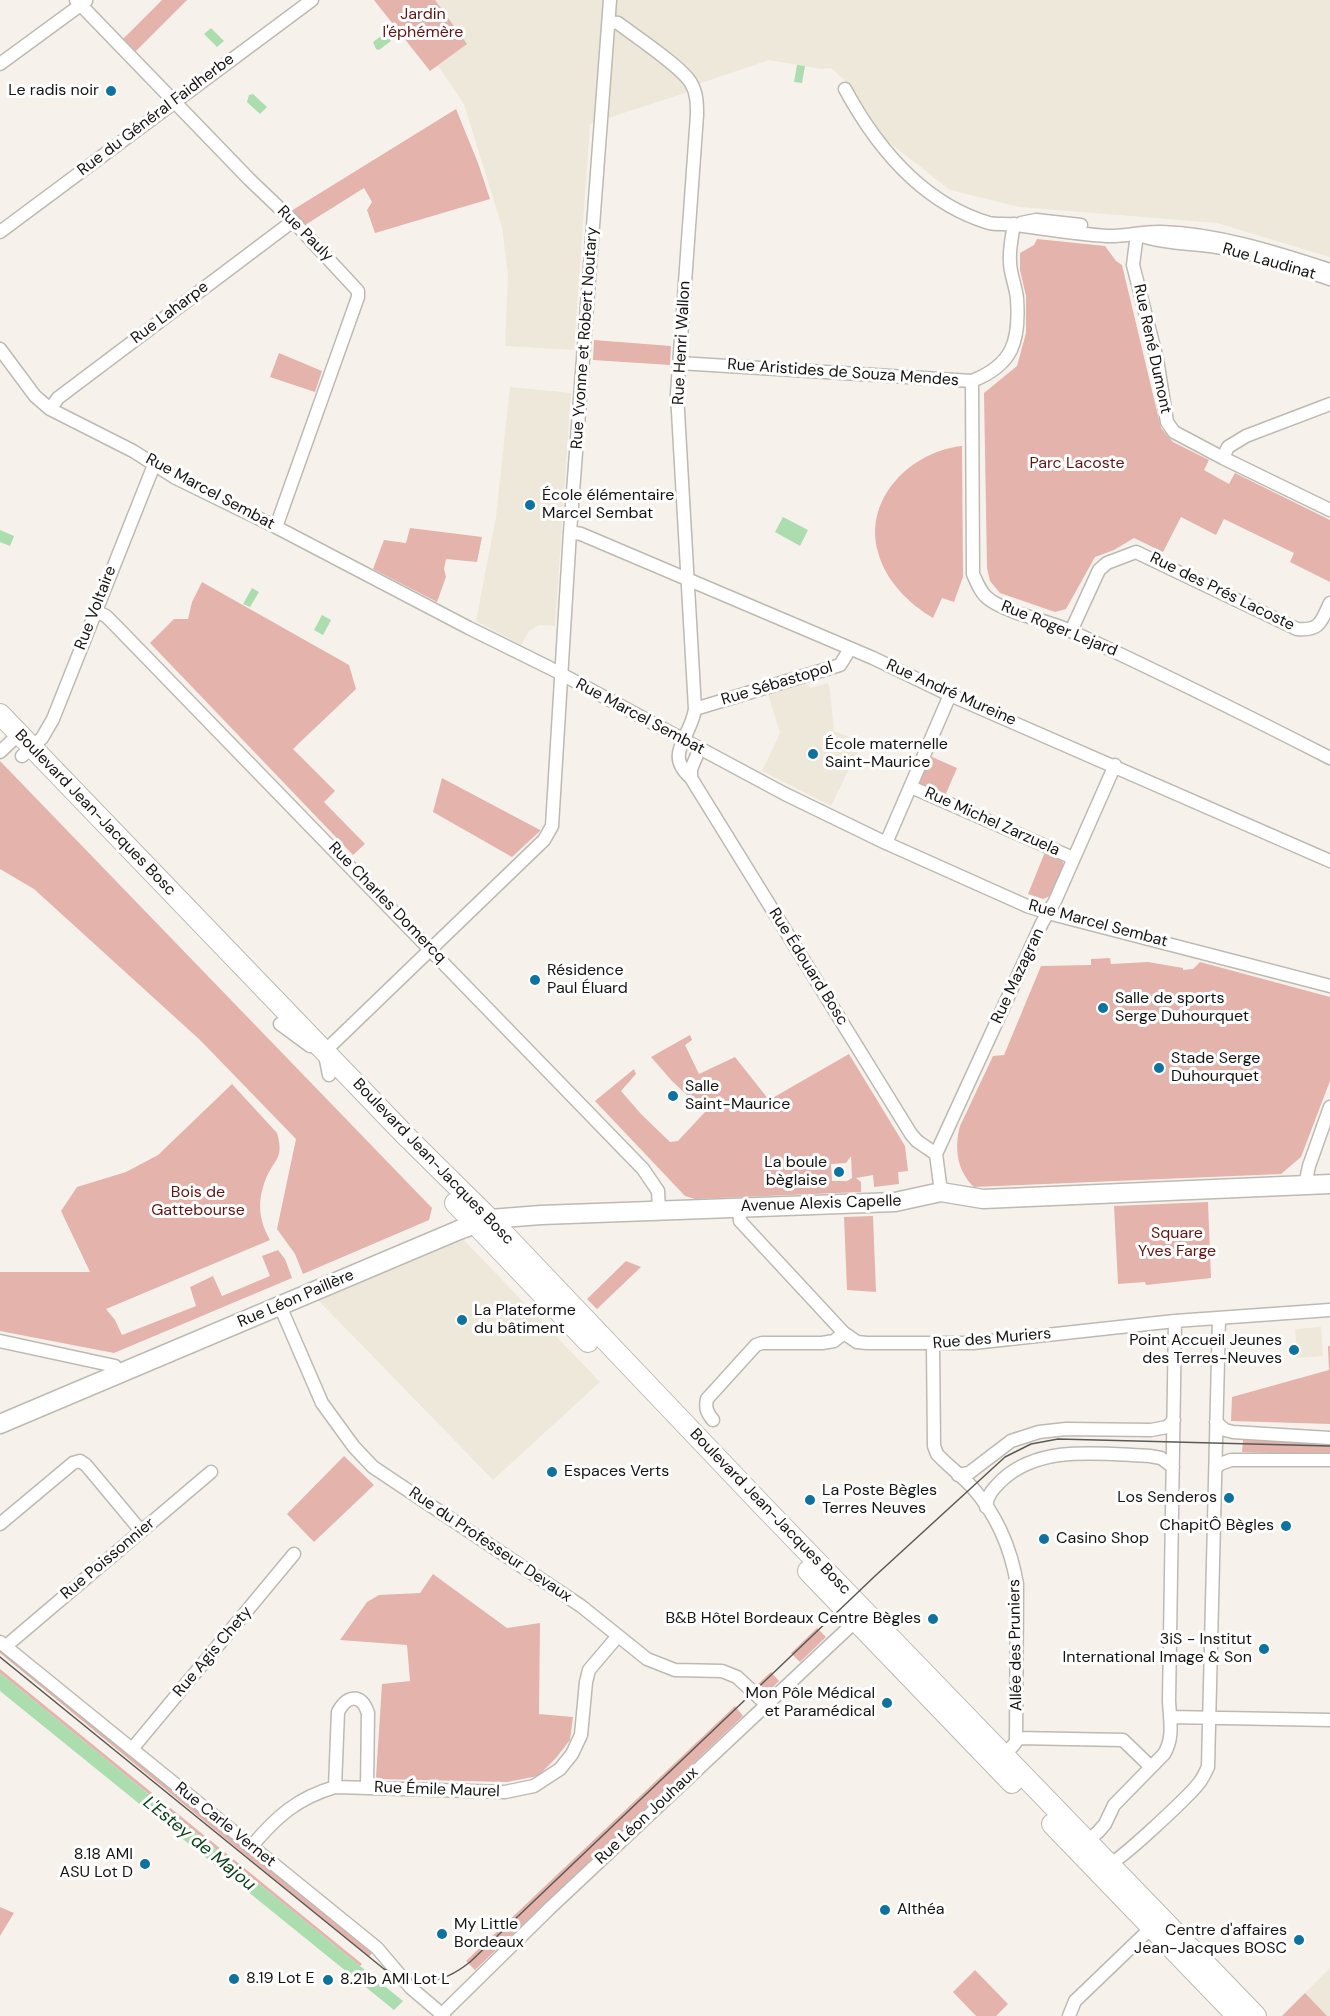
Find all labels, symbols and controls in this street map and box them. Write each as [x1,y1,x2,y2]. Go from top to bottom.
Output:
park label: Jardin l'éphémère [383,5,463,43]
street label: Rue du Général Faidherbe [74,50,238,180]
place label: Le radis noir [8,81,99,101]
marker: Le radis noir [104,84,118,98]
street label: Rue Pauly [273,202,337,266]
street label: Rue Yvonne et Robert Noutary [568,226,602,450]
street label: Rue Laudinat [1220,240,1318,284]
street label: Rue Laharpe [127,278,213,348]
street label: Rue Henri Wallon [669,280,695,406]
street label: Rue René Dumont [1129,282,1175,416]
street label: Rue Aristides de Souza Mendes [727,355,959,391]
street label: Rue Marcel Sembat [142,450,278,534]
park label: Parc Lacoste [1029,454,1125,474]
place label: École élémentaire Marcel Sembat [542,486,674,524]
marker: École élémentaire Marcel Sembat [523,498,537,512]
street label: Rue des Prés Lacoste [1147,549,1297,635]
street label: Rue Voltaire [71,563,121,653]
street label: Rue Roger Lejard [998,597,1120,661]
street label: Rue André Mureine [883,656,1019,730]
street label: Rue Sébastopol [719,658,835,710]
street label: Rue Marcel Sembat [572,675,708,759]
street label: Boulevard Jean-Jacques Bosc [10,726,180,900]
place label: École maternelle Saint-Maurice [825,735,948,773]
marker: École maternelle Saint-Maurice [806,747,820,761]
street label: Rue Michel Zarzuela [922,784,1062,860]
street label: Rue Charles Domercq [324,838,450,968]
street label: Rue Marcel Sembat [1026,896,1170,952]
street label: Rue Édouard Bosc [764,905,852,1029]
street label: Rue Mazagran [988,925,1048,1027]
place label: Résidence Paul Éluard [547,961,628,999]
marker: Résidence Paul Éluard [528,973,542,987]
place label: Salle de sports Serge Duhourquet [1115,989,1249,1027]
marker: Salle de sports Serge Duhourquet [1096,1001,1110,1015]
place label: Stade Serge Duhourquet [1171,1049,1260,1087]
marker: Stade Serge Duhourquet [1152,1061,1166,1075]
street label: Boulevard Jean-Jacques Bosc [348,1075,518,1249]
place label: Salle Saint-Maurice [685,1077,790,1115]
marker: Salle Saint-Maurice [666,1089,680,1103]
place label: La boule bèglaise [764,1153,827,1191]
marker: La boule bèglaise [832,1165,846,1179]
park label: Bois de Gattebourse [151,1183,245,1221]
street label: Avenue Alexis Capelle [740,1192,902,1216]
park label: Square Yves Farge [1138,1224,1216,1262]
street label: Rue Léon Paillère [235,1266,357,1332]
place label: La Plateforme du bâtiment [474,1301,576,1339]
marker: La Plateforme du bâtiment [455,1313,469,1327]
street label: Rue des Muriers [932,1324,1052,1354]
place label: Point Accueil Jeunes des Terres-Neuves [1129,1331,1282,1369]
marker: Point Accueil Jeunes des Terres-Neuves [1287,1343,1301,1357]
street label: Boulevard Jean-Jacques Bosc [685,1425,855,1599]
place label: Espaces Verts [564,1462,669,1482]
marker: Espaces Verts [545,1465,559,1479]
place label: La Poste Bègles Terres Neuves [822,1481,937,1519]
street label: Rue du Professeur Devaux [405,1483,575,1607]
place label: Los Senderos [1117,1488,1217,1508]
marker: Los Senderos [1222,1491,1236,1505]
marker: La Poste Bègles Terres Neuves [803,1493,817,1507]
street label: Rue Poissonnier [57,1514,159,1604]
place label: ChapitÔ Bègles [1160,1516,1274,1536]
marker: ChapitÔ Bègles [1279,1519,1293,1533]
place label: Casino Shop [1056,1529,1149,1549]
marker: Casino Shop [1037,1532,1051,1546]
street label: Allée des Pruniers [1005,1579,1027,1711]
street label: Rue Agis Chety [170,1603,256,1701]
place label: B&B Hôtel Bordeaux Centre Bègles [665,1609,921,1629]
marker: B&B Hôtel Bordeaux Centre Bègles [926,1612,940,1626]
place label: 3iS - Institut International Image & Son [1062,1630,1252,1668]
marker: 3iS - Institut International Image & Son [1257,1642,1271,1656]
place label: Mon Pôle Médical et Paramédical [746,1684,875,1722]
marker: Mon Pôle Médical et Paramédical [880,1696,894,1710]
street label: Rue Léon Jouhaux [592,1763,702,1869]
street label: Rue Émile Maurel [374,1778,500,1802]
street label: Rue Carle Vernet [171,1779,279,1871]
water label: L'Estey de Majou [138,1792,260,1896]
place label: 8.18 AMI ASU Lot D [60,1845,133,1883]
marker: 8.18 AMI ASU Lot D [138,1857,152,1871]
place label: Althéa [897,1900,944,1920]
marker: Althéa [878,1903,892,1917]
place label: My Little Bordeaux [454,1915,524,1953]
place label: Centre d'affaires Jean-Jacques BOSC [1134,1921,1287,1959]
marker: My Little Bordeaux [435,1927,449,1941]
marker: Centre d'affaires Jean-Jacques BOSC [1292,1933,1306,1947]
place label: 8.19 Lot E [246,1969,315,1989]
place label: 8.21b AMI Lot L [340,1970,450,1990]
marker: 8.19 Lot E [227,1972,241,1986]
marker: 8.21b AMI Lot L [321,1973,335,1987]

